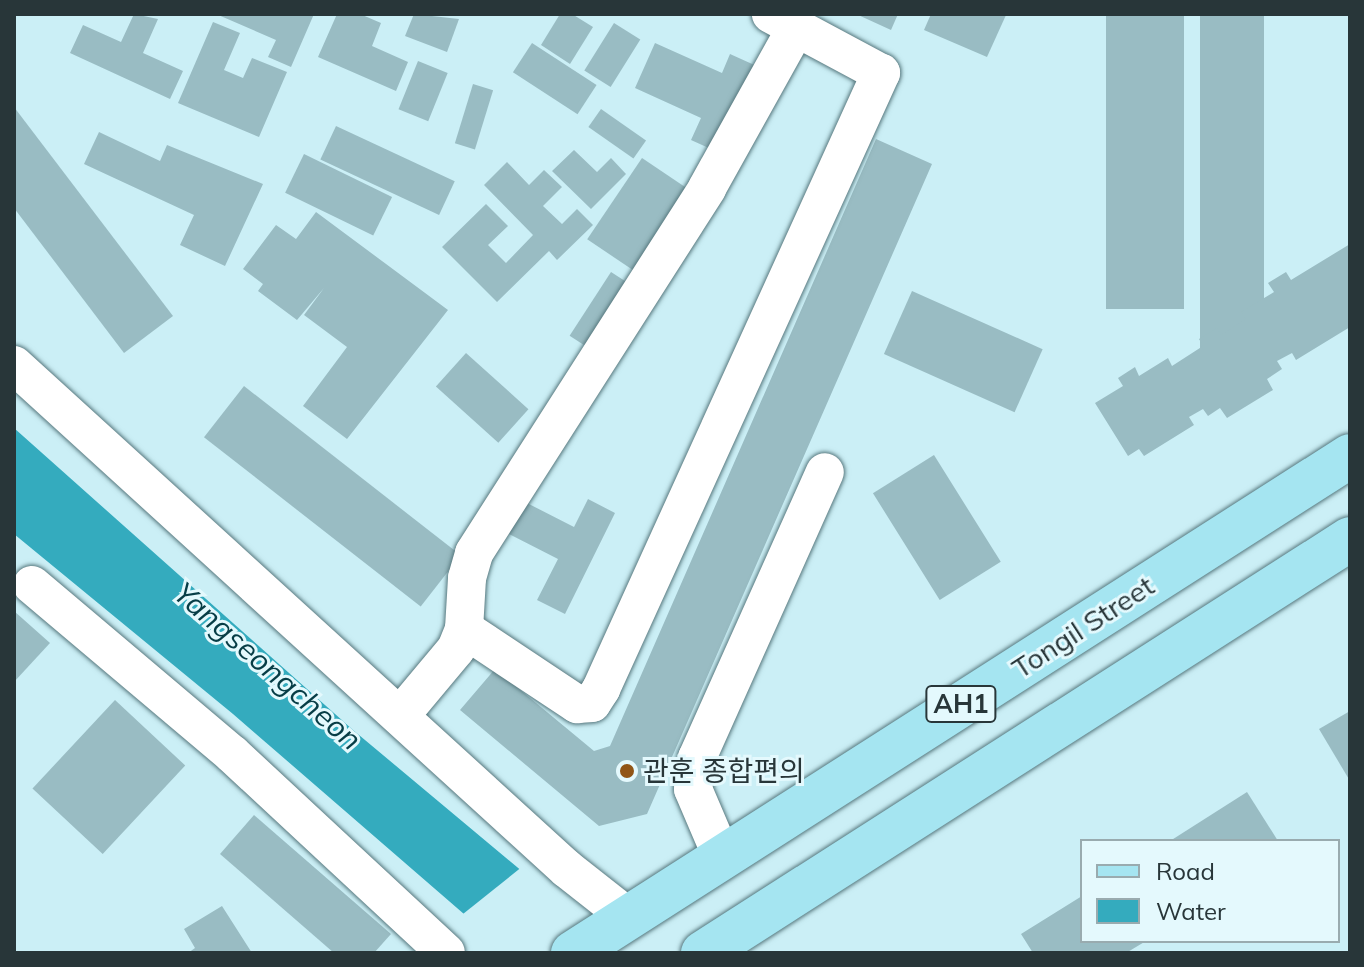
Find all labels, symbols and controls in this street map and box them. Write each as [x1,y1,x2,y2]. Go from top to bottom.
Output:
street label: Tongil Street [1006,569,1160,685]
water label: Yangseongcheon [167,575,369,757]
road number: AH1 [925,682,997,726]
place label: 관훈 종합편의 [643,754,805,788]
marker: 관훈 종합편의 [618,762,636,780]
legend [1080,839,1340,943]
text: Road [1156,856,1215,886]
text: Water [1156,896,1226,926]

